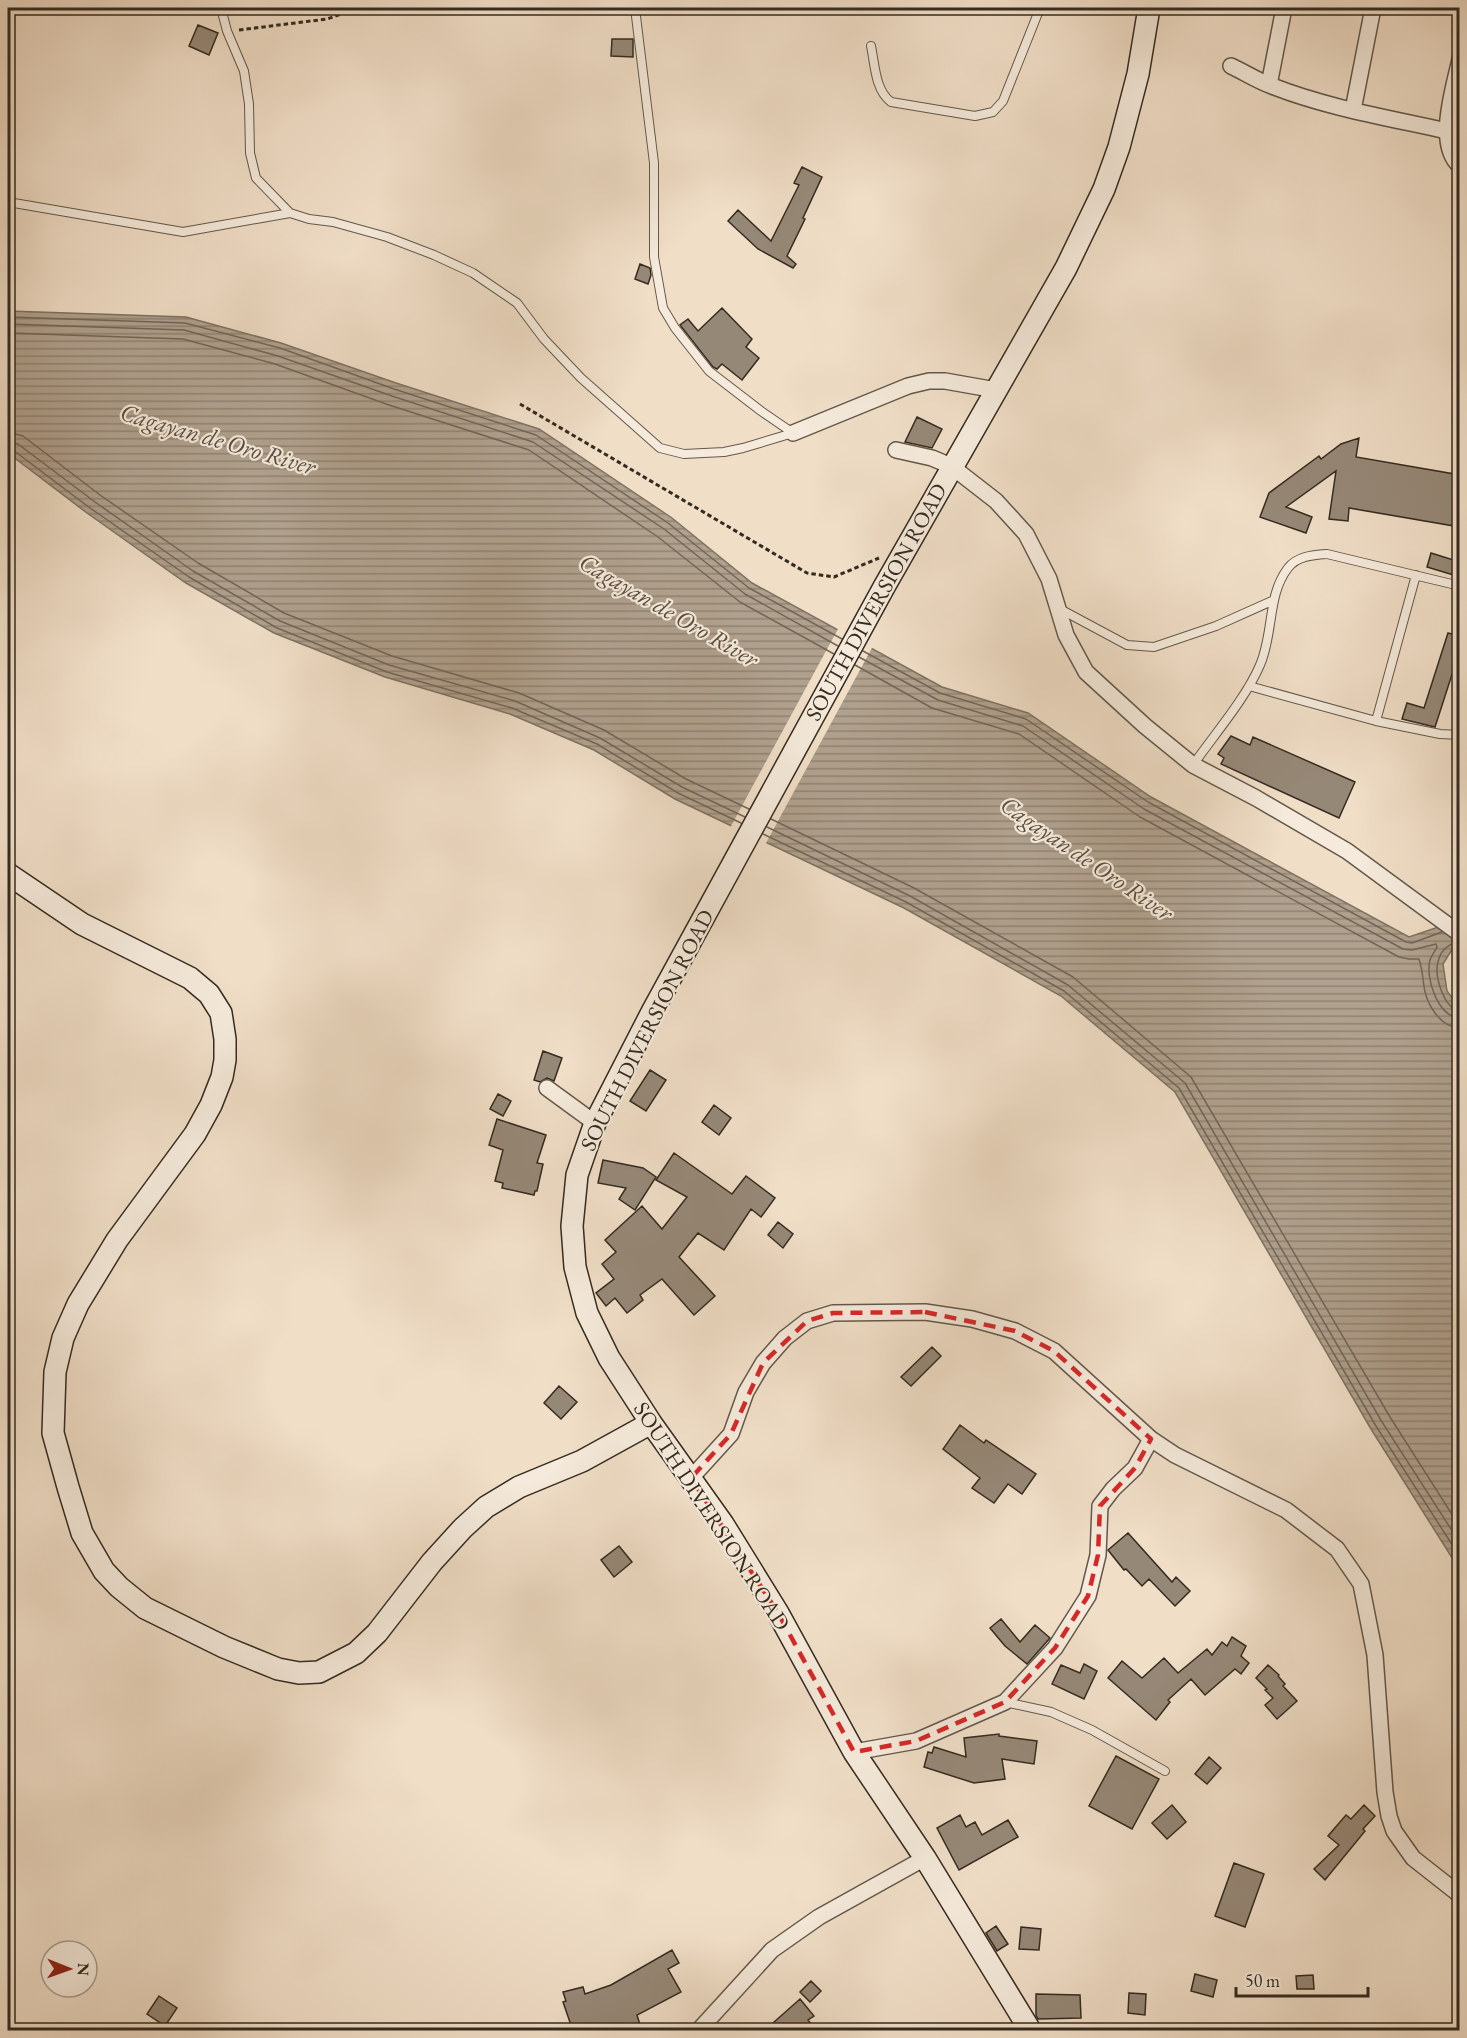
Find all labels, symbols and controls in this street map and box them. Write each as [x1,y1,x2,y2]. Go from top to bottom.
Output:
water label: Cagayan de Oro River [117,396,321,482]
street label: SOUTH DIVERSION ROAD [799,478,953,726]
water label: Cagayan de Oro River [574,546,766,675]
water label: Cagayan de Oro River [995,789,1181,928]
street label: SOUTH DIVERSION ROAD [573,904,721,1156]
street label: SOUTH DIVERSION ROAD [627,1396,797,1636]
north arrow [39,1939,99,1999]
scale bar [1236,1960,1368,1998]
text: N [73,1963,94,1976]
text: 50 m [1245,1969,1280,1992]

